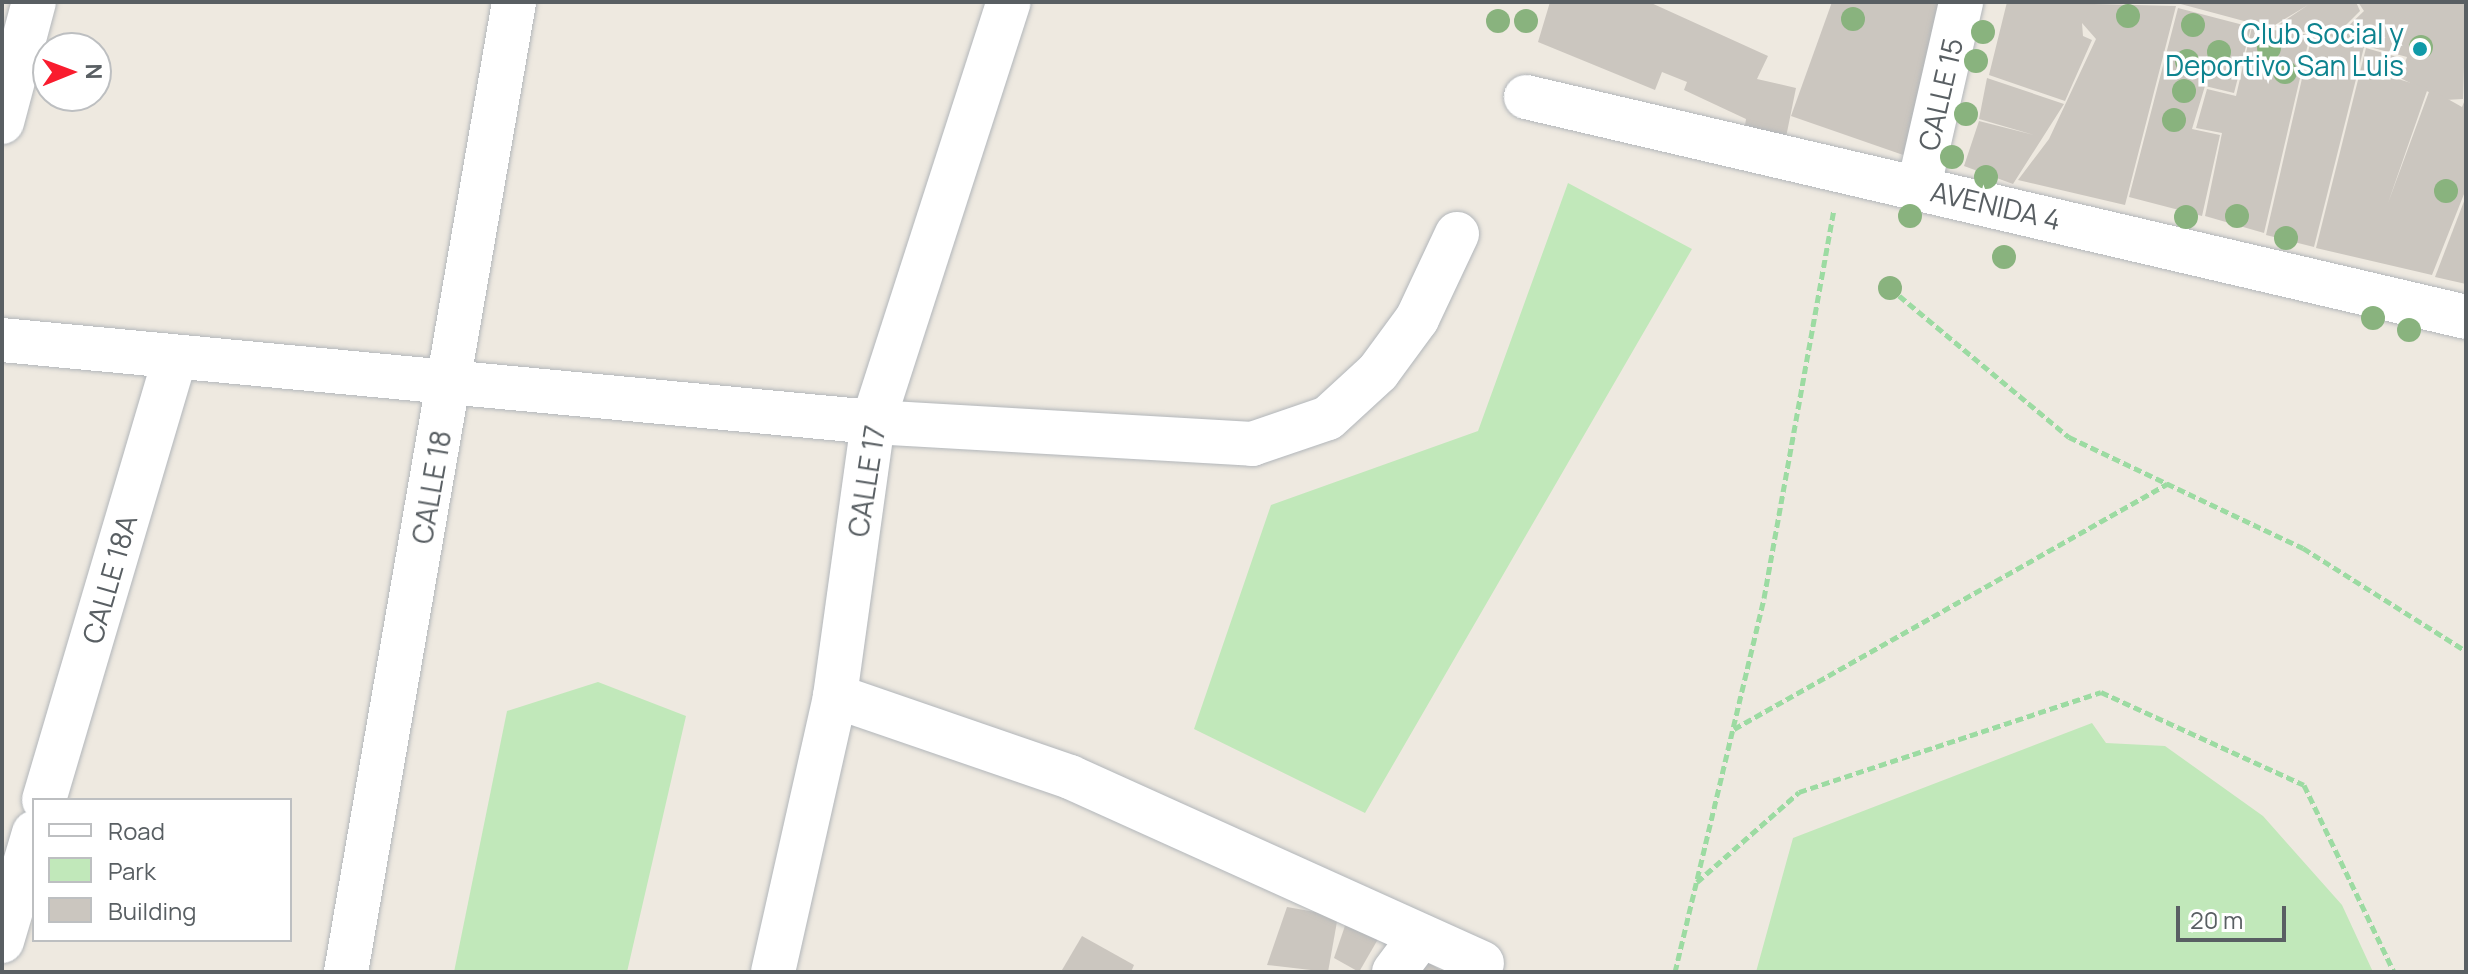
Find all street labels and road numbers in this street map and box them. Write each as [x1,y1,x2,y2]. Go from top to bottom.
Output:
street label: CALLE 15 [1911,34,1969,154]
street label: AVENIDA 4 [1928,174,2064,236]
street label: CALLE 17 [841,423,891,539]
street label: CALLE 18 [405,428,457,546]
street label: CALLE 18A [75,511,143,647]

